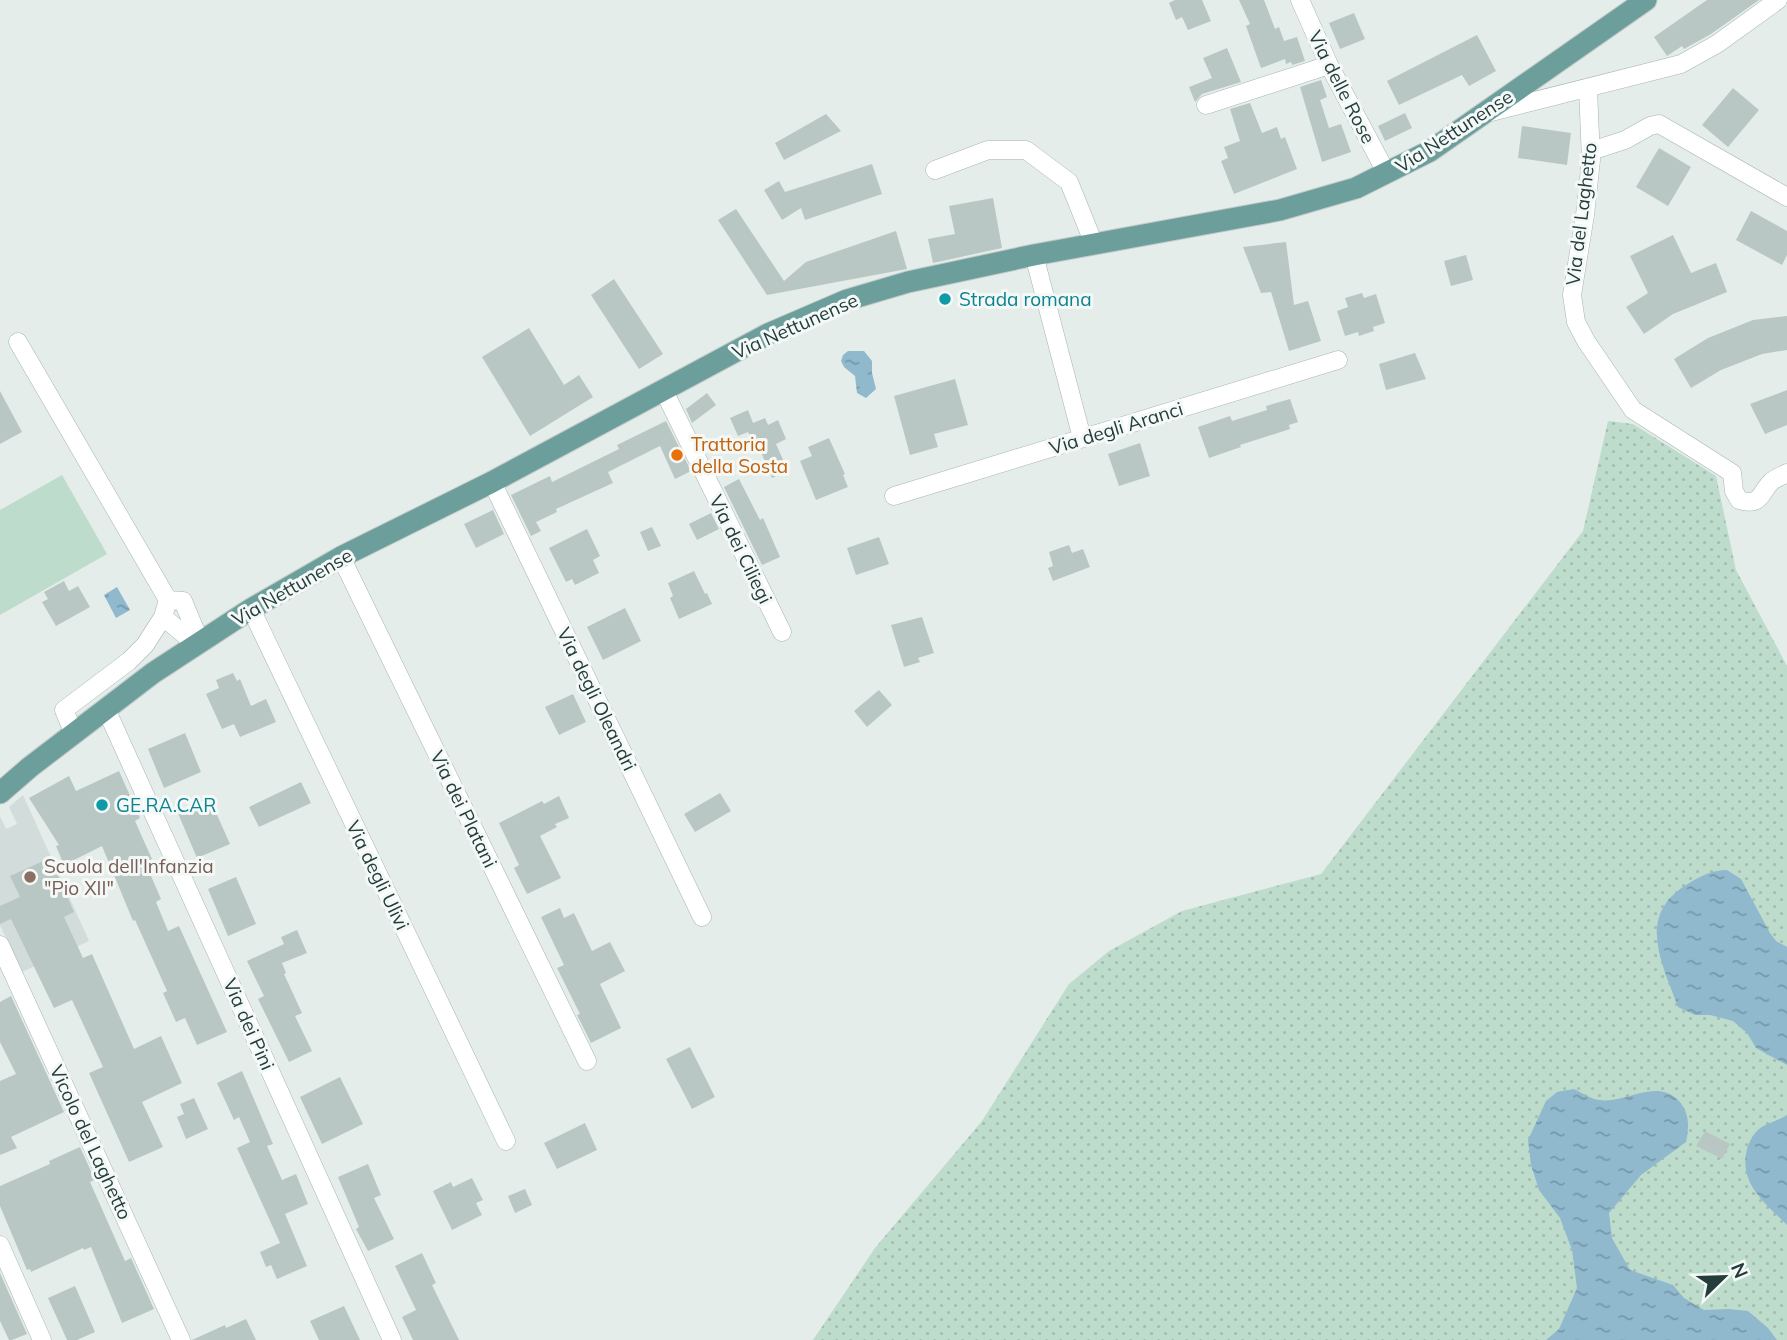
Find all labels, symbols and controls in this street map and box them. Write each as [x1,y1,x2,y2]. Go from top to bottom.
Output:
street label: Via delle Rose [1303,26,1381,148]
street label: Via Nettunense [1391,84,1517,178]
street label: Via del Laghetto [1560,141,1602,287]
place label: Strada romana [959,287,1092,311]
street label: Via Nettunense [728,288,862,364]
marker: Strada romana [937,291,953,307]
street label: Via degli Aranci [1046,396,1186,460]
place label: Trattoria della Sosta [691,432,788,478]
marker: Trattoria della Sosta [669,447,685,463]
street label: Via dei Ciliegi [704,491,778,607]
street label: Via Nettunense [228,543,356,631]
street label: Via degli Oleandri [552,624,642,774]
street label: Via dei Platani [425,747,503,871]
place label: GE.RA.CAR [116,793,216,817]
marker: GE.RA.CAR [94,797,110,813]
street label: Via degli Ulivi [341,816,415,934]
place label: Scuola dell'Infanzia "Pio XII" [44,854,214,900]
marker: Scuola dell'Infanzia "Pio XII" [22,869,38,885]
street label: Via dei Pini [218,974,280,1074]
street label: Vicolo del Laghetto [45,1061,137,1223]
north arrow [1689,1242,1759,1312]
text: N [1726,1259,1753,1282]

